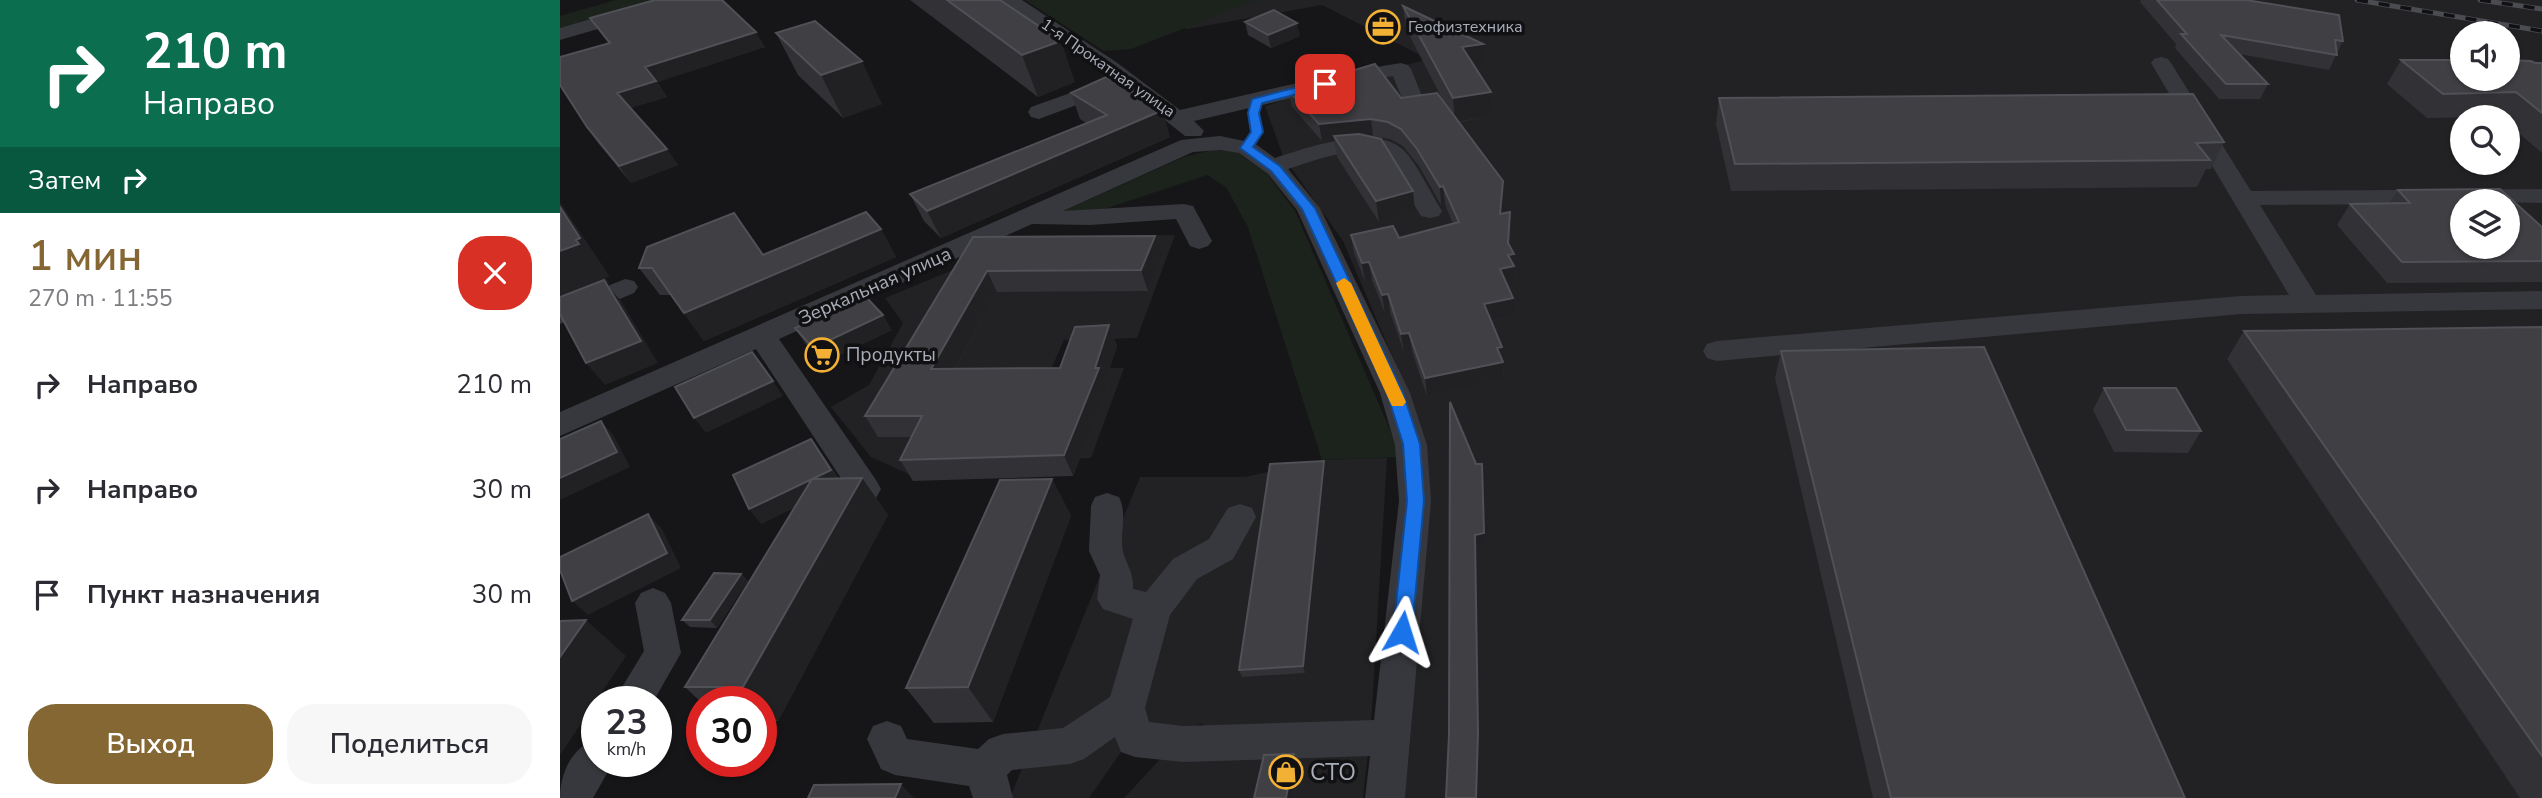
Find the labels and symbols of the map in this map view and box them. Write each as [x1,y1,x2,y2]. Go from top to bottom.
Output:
office icon: Геофизтехника [1364,8,1402,46]
street label: 1-я Прокатная улица [1036,13,1180,123]
place label: Геофизтехника [1408,16,1523,38]
pin [1295,54,1355,114]
street label: Зеркальная улица [795,241,955,331]
supermarket icon: Продукты [803,336,841,374]
place label: Продукты [846,342,936,368]
position arrow [1365,595,1439,669]
speed limit sign: 30 [686,686,777,777]
shop icon: СТО [1267,753,1305,791]
place label: СТО [1310,757,1356,788]

